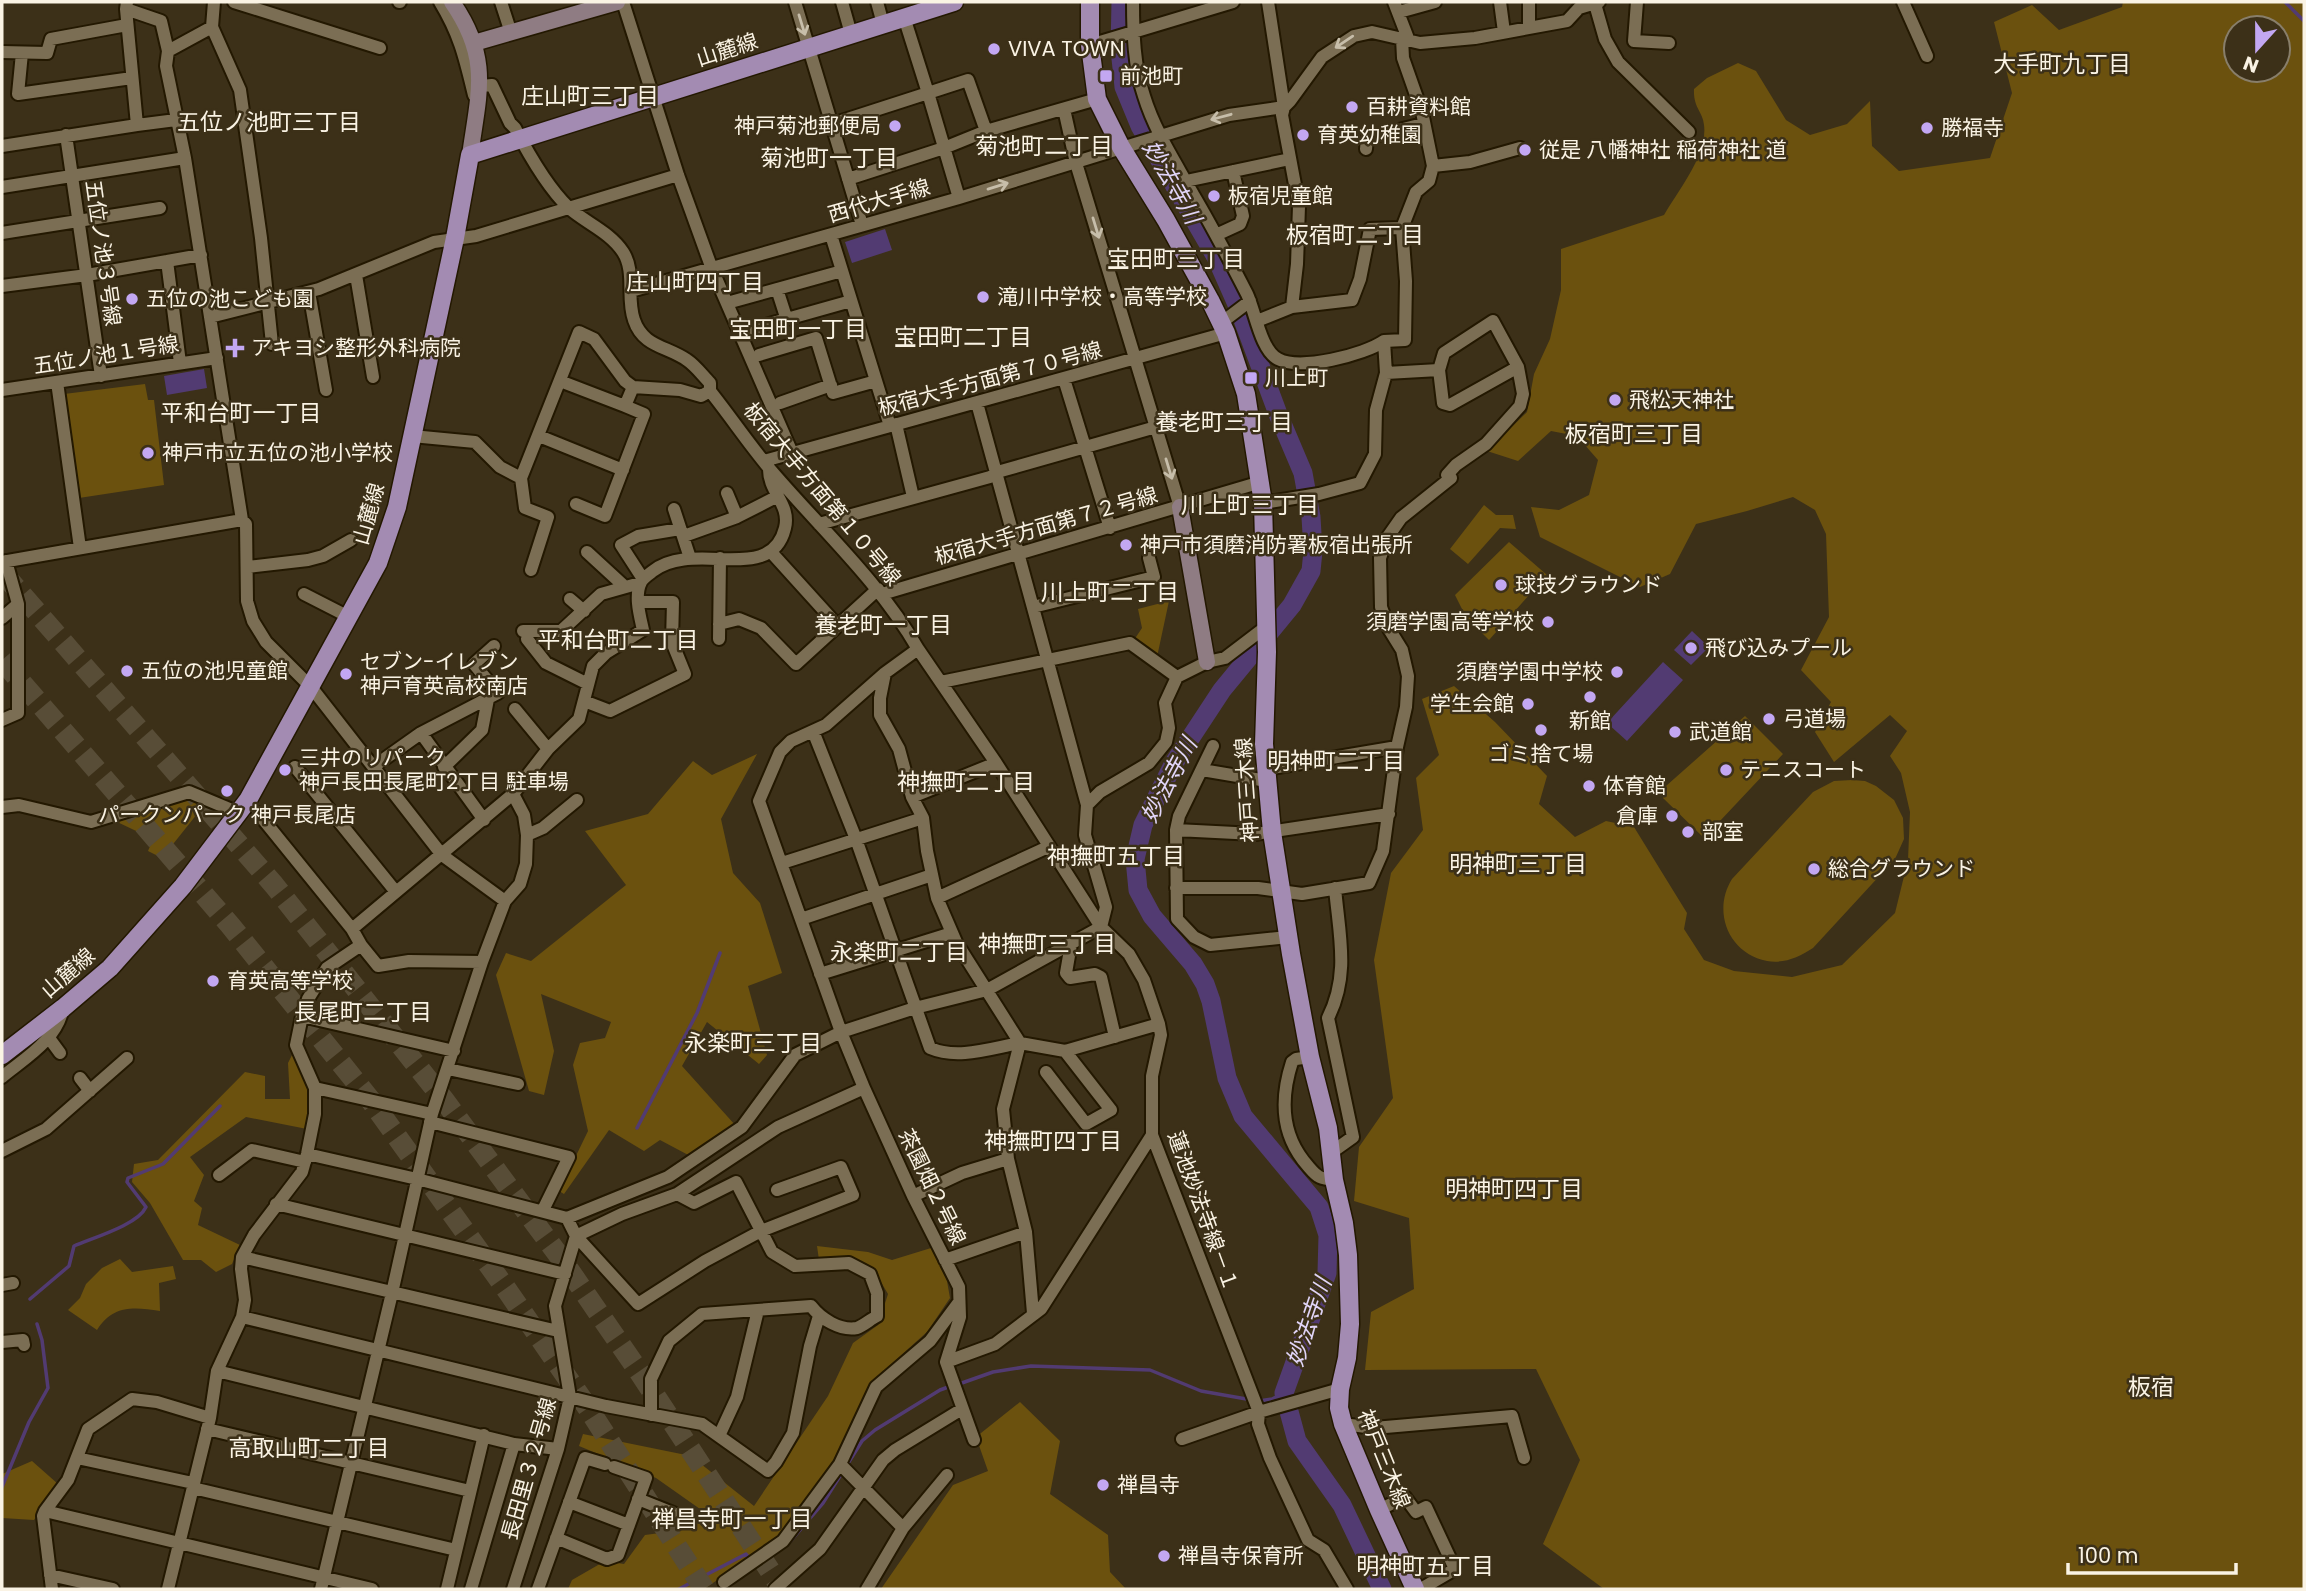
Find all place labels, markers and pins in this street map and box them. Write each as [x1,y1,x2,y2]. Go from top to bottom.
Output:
place label: VIVA TOWN [1008,34,1124,63]
marker: VIVA TOWN [986,41,1002,57]
place label: 前池町 [1120,61,1183,90]
marker: 前池町 [1098,68,1114,84]
place label: 百耕資料館 [1366,92,1471,121]
marker: 百耕資料館 [1344,99,1360,115]
place label: 神戸菊池郵便局 [734,111,881,140]
place label: 勝福寺 [1941,113,2004,142]
marker: 神戸菊池郵便局 [887,118,903,134]
place label: 育英幼稚園 [1317,120,1422,149]
marker: 勝福寺 [1919,120,1935,136]
marker: 育英幼稚園 [1295,127,1311,143]
place label: 従是 八幡神社 稲荷神社 道 [1539,135,1787,164]
marker: 従是 八幡神社 稲荷神社 道 [1517,142,1533,158]
place label: 板宿児童館 [1228,181,1333,210]
marker: 板宿児童館 [1206,188,1222,204]
place label: 滝川中学校・高等学校 [997,282,1207,311]
place label: 五位の池こども園 [146,284,314,313]
marker: 滝川中学校・高等学校 [975,289,991,305]
marker: 五位の池こども園 [124,291,140,307]
place label: アキヨシ整形外科病院 [251,333,461,362]
marker: アキヨシ整形外科病院 [225,338,245,358]
place label: 川上町 [1265,363,1328,392]
marker: 川上町 [1243,370,1259,386]
place label: 飛松天神社 [1629,385,1734,414]
marker: 飛松天神社 [1607,392,1623,408]
place label: 神戸市立五位の池小学校 [162,438,393,467]
marker: 神戸市立五位の池小学校 [140,445,156,461]
place label: 神戸市須磨消防署板宿出張所 [1140,530,1413,559]
marker: 神戸市須磨消防署板宿出張所 [1118,537,1134,553]
place label: 球技グラウンド [1515,570,1662,599]
marker: 球技グラウンド [1493,577,1509,593]
place label: 須磨学園高等学校 [1366,607,1534,636]
marker: 須磨学園高等学校 [1540,614,1556,630]
place label: 飛び込みプール [1705,633,1852,662]
marker: 飛び込みプール [1683,640,1699,656]
place label: セブン-イレブン 神戸育英高校南店 [360,647,528,700]
place label: 五位の池児童館 [141,656,288,685]
place label: 須磨学園中学校 [1456,657,1603,686]
marker: 五位の池児童館 [119,663,135,679]
marker: 須磨学園中学校 [1609,664,1625,680]
marker: セブン-イレブン 神戸育英高校南店 [338,666,354,682]
place label: 学生会館 [1430,689,1514,718]
marker: 新館 [1582,689,1598,705]
marker: 学生会館 [1520,696,1536,712]
place label: 弓道場 [1783,704,1846,733]
place label: 新館 [1569,706,1611,735]
marker: 弓道場 [1761,711,1777,727]
place label: 武道館 [1689,717,1752,746]
marker: ゴミ捨て場 [1533,722,1549,738]
marker: 武道館 [1667,724,1683,740]
place label: ゴミ捨て場 [1489,739,1594,768]
place label: 三井のリパーク 神戸長田長尾町2丁目 駐車場 [299,743,569,796]
place label: テニスコート [1740,755,1866,784]
marker: 三井のリパーク 神戸長田長尾町2丁目 駐車場 [277,762,293,778]
marker: テニスコート [1718,762,1734,778]
place label: 体育館 [1603,771,1666,800]
marker: 体育館 [1581,778,1597,794]
marker: パークンパーク 神戸長尾店 [219,783,235,799]
place label: パークンパーク 神戸長尾店 [98,800,356,829]
place label: 倉庫 [1616,801,1658,830]
marker: 倉庫 [1664,808,1680,824]
place label: 部室 [1702,817,1744,846]
marker: 部室 [1680,824,1696,840]
place label: 総合グラウンド [1828,854,1975,883]
marker: 総合グラウンド [1806,861,1822,877]
place label: 育英高等学校 [227,966,353,995]
marker: 育英高等学校 [205,973,221,989]
place label: 禅昌寺 [1117,1470,1180,1499]
marker: 禅昌寺 [1095,1477,1111,1493]
place label: 禅昌寺保育所 [1178,1541,1304,1570]
marker: 禅昌寺保育所 [1156,1548,1172,1564]

